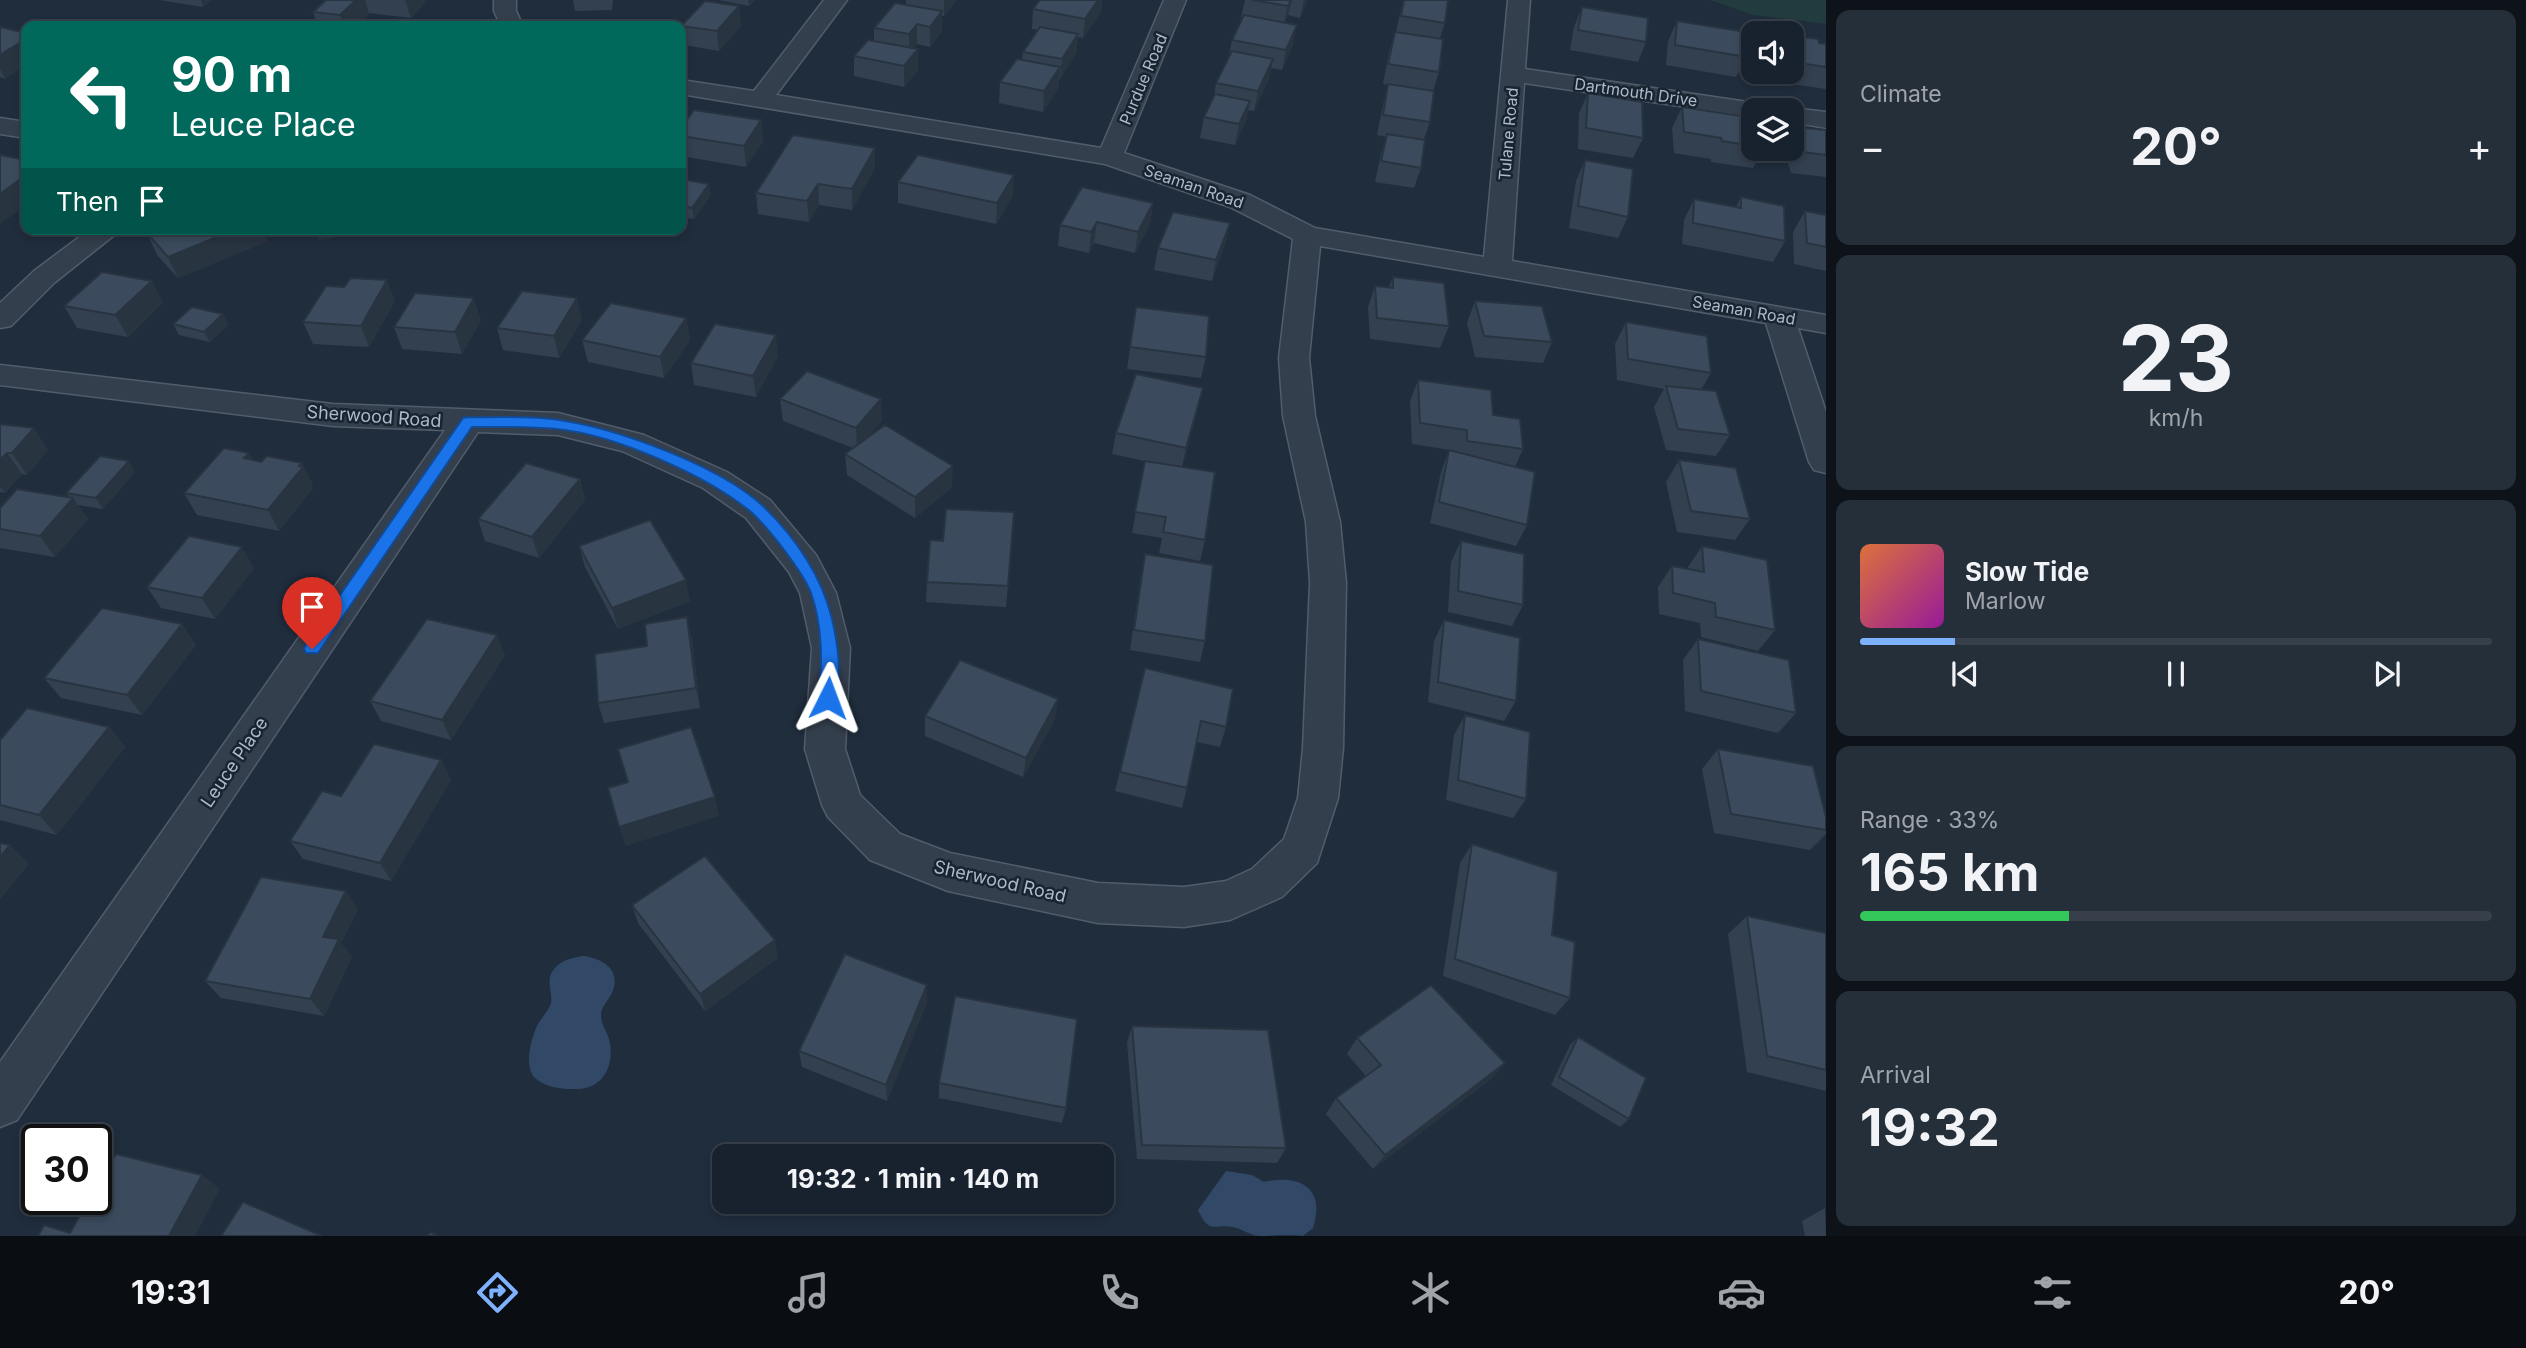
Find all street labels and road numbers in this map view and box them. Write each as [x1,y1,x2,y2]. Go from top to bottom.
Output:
street label: Purdue Road [1115,30,1171,128]
street label: Dartmouth Drive [1573,73,1699,111]
street label: Tulane Road [1494,87,1522,181]
street label: Seaman Road [1141,160,1247,212]
street label: Seaman Road [1691,291,1797,329]
street label: Sherwood Road [306,401,442,431]
street label: Leuce Place [196,713,272,811]
street label: Sherwood Road [932,856,1068,906]

